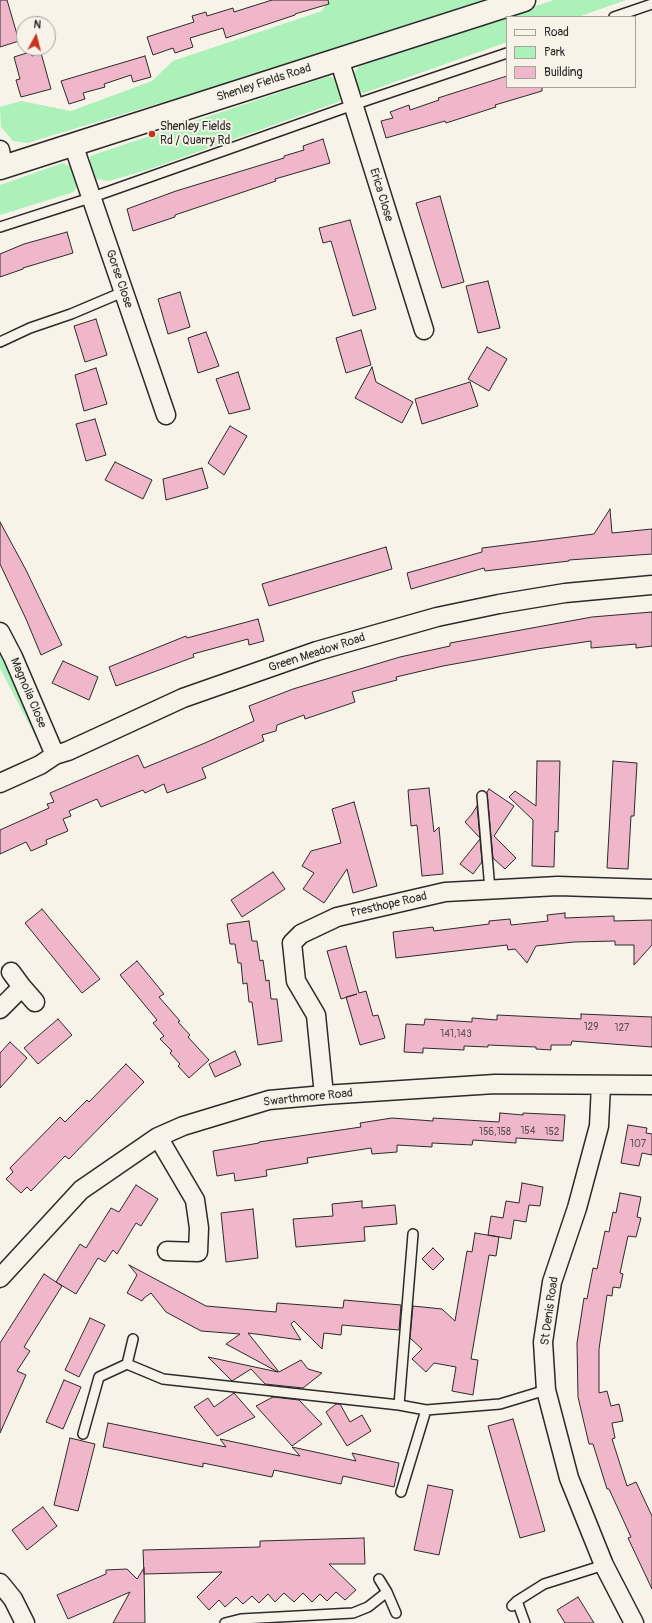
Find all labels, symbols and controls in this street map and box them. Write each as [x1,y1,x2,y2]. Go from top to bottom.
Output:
north arrow [16,16,56,56]
legend [506,16,636,88]
text: N [33,18,42,31]
text: Road [544,25,569,40]
text: Park [544,45,565,60]
street label: Shenley Fields Road [215,61,313,105]
text: Building [544,65,583,80]
place label: Shenley Fields Rd / Quarry Rd [160,120,231,148]
marker: Shenley Fields Rd / Quarry Rd [147,129,157,139]
street label: Erica Close [366,167,396,223]
street label: Gorse Close [102,248,136,310]
street label: Green Meadow Road [267,631,367,675]
street label: Magnolia Close [7,656,49,730]
street label: Presthope Road [349,889,429,921]
house number: 129 [584,1021,598,1033]
house number: 127 [615,1022,629,1034]
house number: 141,143 [440,1028,472,1040]
street label: Swarthmore Road [263,1086,353,1110]
house number: 154 [520,1125,536,1137]
house number: 156,158 [479,1126,511,1138]
house number: 152 [545,1126,559,1138]
house number: 107 [630,1138,646,1150]
street label: St Denis Road [538,1276,562,1346]

